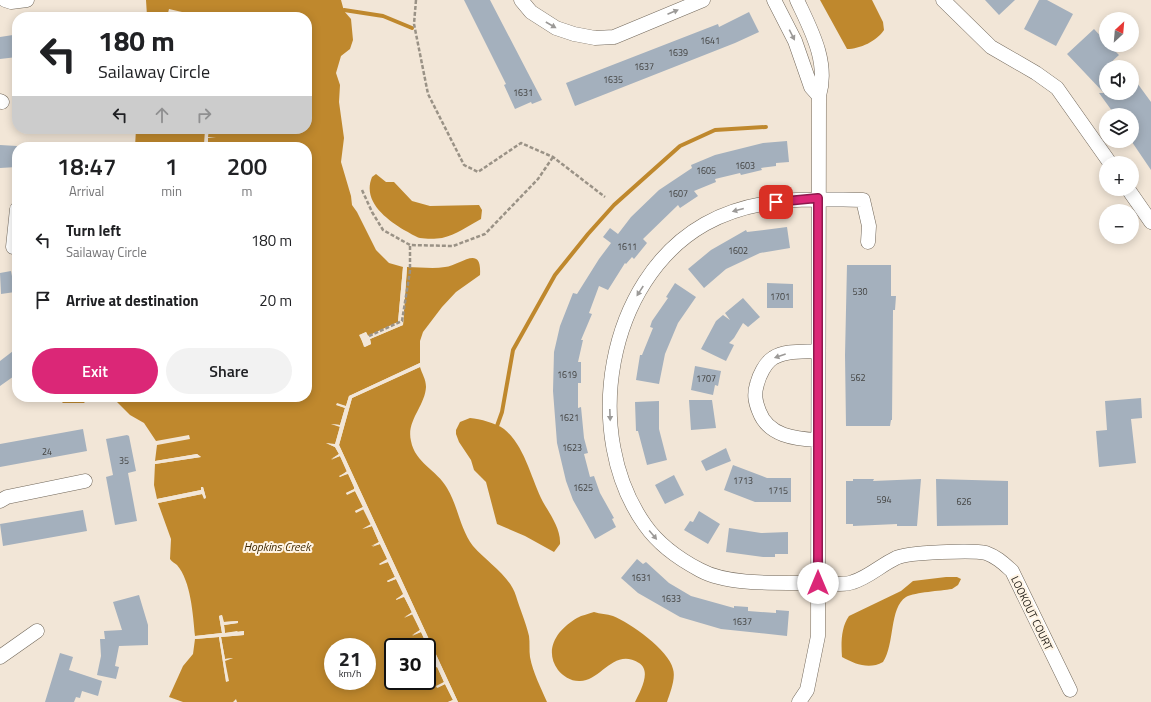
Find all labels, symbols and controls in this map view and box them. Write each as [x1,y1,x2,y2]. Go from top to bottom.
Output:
one-way arrow [668,9,680,15]
north arrow [1099,12,1139,52]
map controls [1099,12,1139,244]
text: 180 m [98,19,175,62]
one-way arrow [545,21,557,28]
icon: left [32,28,84,80]
one-way arrow [789,29,795,40]
house number: 1641 [700,34,720,47]
house number: 1639 [668,46,688,59]
text: Sailaway Circle [98,58,210,85]
house number: 1637 [634,60,654,73]
button: sound [1099,60,1139,100]
house number: 1635 [603,73,623,86]
house number: 1631 [513,86,533,99]
icon: left [109,104,131,126]
icon: ahead [151,104,173,126]
icon: right [193,104,215,126]
button: layers [1099,108,1139,148]
text: 18:47 [57,148,116,184]
text: 1 [165,148,178,184]
text: 200 [227,148,267,184]
button: + [1099,156,1139,196]
house number: 1603 [735,159,755,172]
house number: 1605 [696,164,716,177]
text: Arrival [69,181,104,201]
text: min [161,181,182,201]
text: m [242,181,252,201]
pin [759,185,793,219]
house number: 1607 [668,187,688,200]
icon: arrive [765,191,787,213]
button: − [1099,204,1139,244]
one-way arrow [732,207,744,213]
text: Turn left [66,219,121,242]
icon: left [32,229,54,251]
text: 180 m [251,229,292,252]
house number: 1611 [617,240,637,253]
text: Sailaway Circle [66,242,147,262]
house number: 1602 [728,244,748,257]
house number: 530 [852,285,868,298]
one-way arrow [636,286,644,296]
icon: arrive [32,289,54,311]
text: Arrive at destination [66,289,199,312]
text: 20 m [259,289,292,312]
house number: 1701 [770,290,790,303]
button: Exit [32,348,158,394]
button: Share [166,348,292,394]
one-way arrow [773,353,785,359]
house number: 1619 [557,368,577,381]
house number: 562 [850,371,866,384]
house number: 1707 [696,372,716,385]
one-way arrow [607,409,613,422]
house number: 1621 [559,411,579,424]
house number: 1623 [562,441,582,454]
house number: 24 [42,445,52,458]
house number: 35 [119,454,129,467]
house number: 1713 [733,474,753,487]
house number: 1625 [573,481,593,494]
house number: 1715 [768,484,788,497]
house number: 594 [876,493,892,506]
house number: 626 [956,495,972,508]
one-way arrow [649,530,658,541]
water label: Hopkins Creek [243,537,312,556]
position arrow [797,562,839,604]
house number: 1631 [631,571,651,584]
street label: LOOKOUT COURT [1007,573,1057,653]
house number: 1633 [661,592,681,605]
house number: 1637 [732,615,752,628]
speed limit sign: 30 [384,638,436,690]
text: 21 [339,643,361,674]
text: km/h [339,666,361,681]

